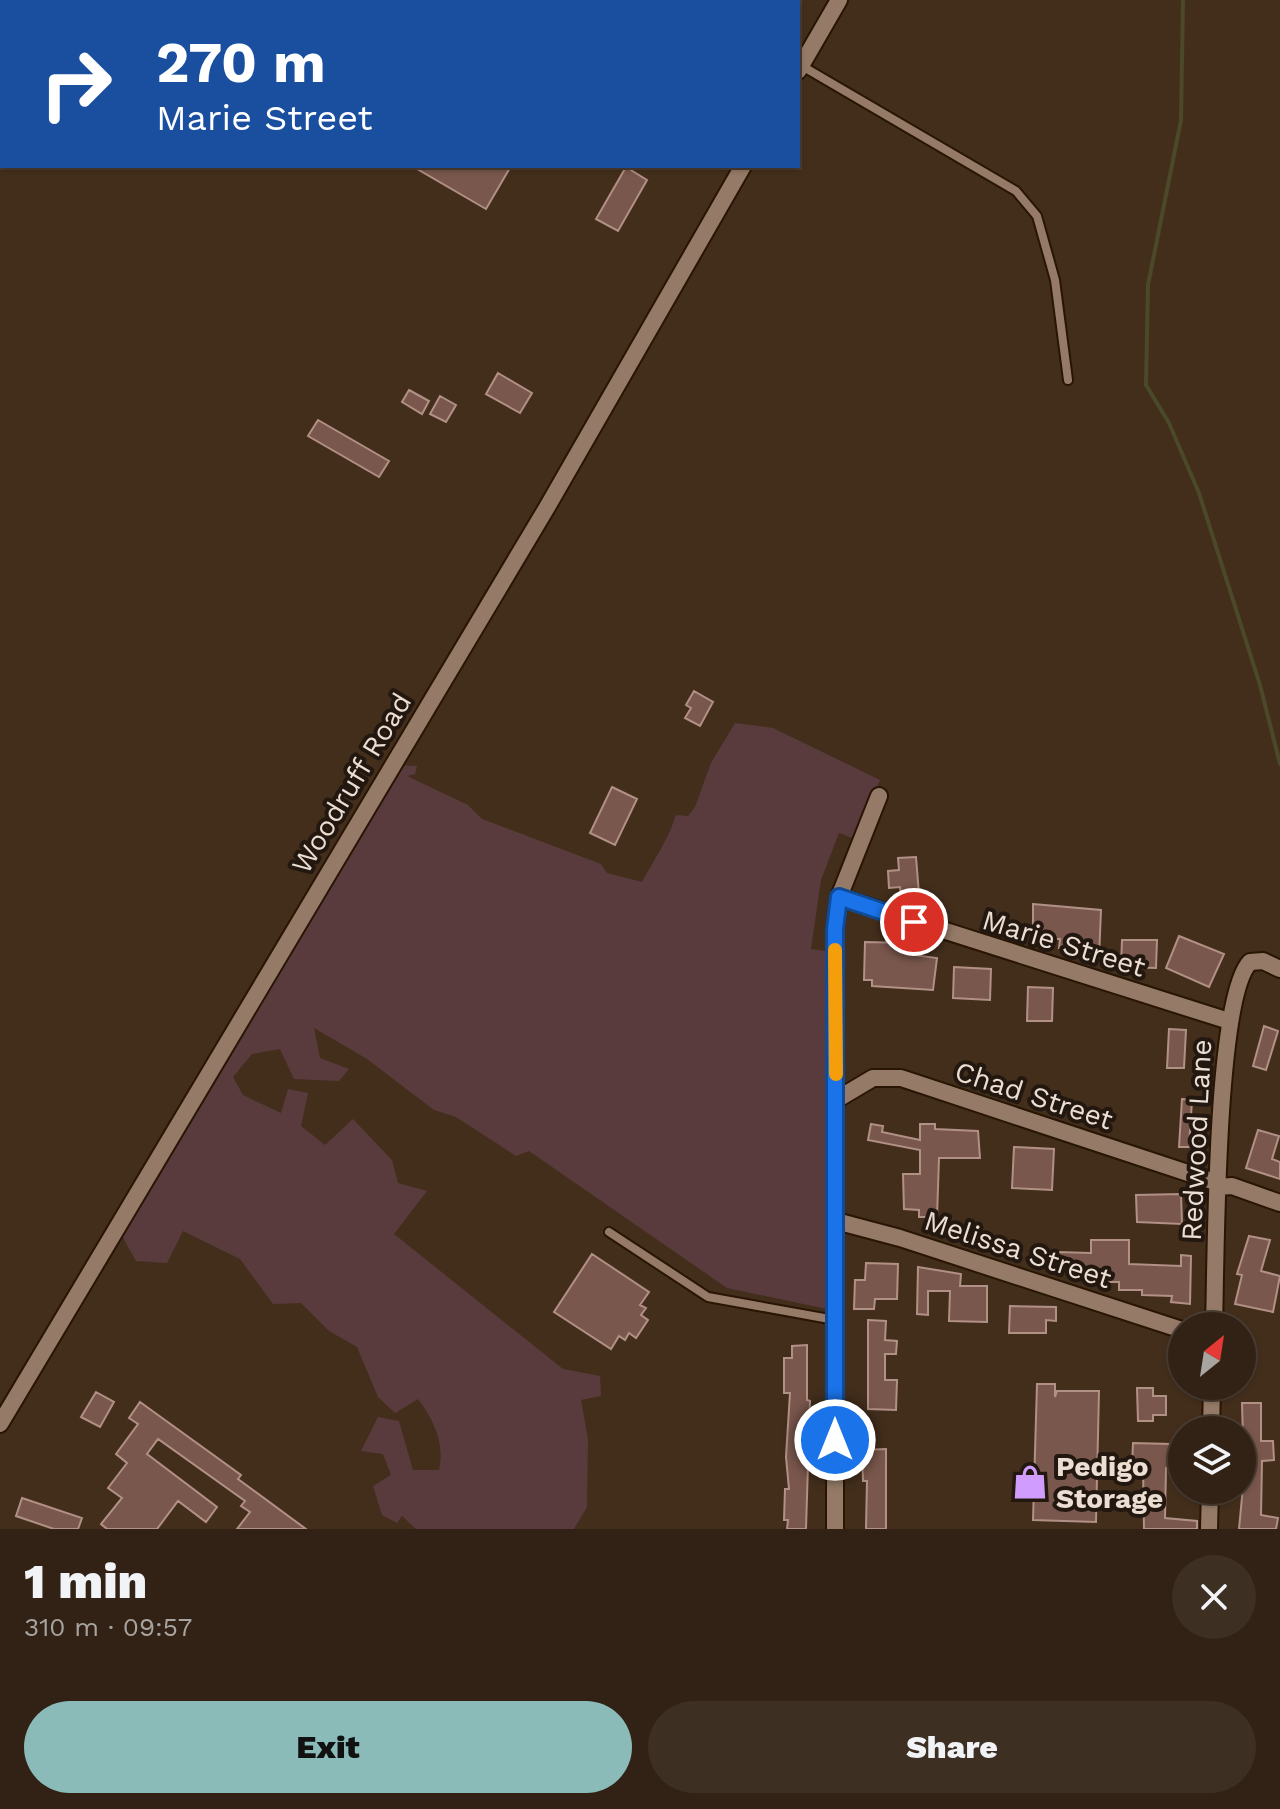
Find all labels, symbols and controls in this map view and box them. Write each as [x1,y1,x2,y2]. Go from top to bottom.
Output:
text: 270 m [156,30,326,96]
icon: right [24,32,128,136]
text: Marie Street [156,97,373,139]
street label: Woodruff Road [285,687,418,879]
pin [880,888,948,956]
icon: arrive [892,900,936,944]
street label: Marie Street [978,903,1149,984]
street label: Redwood Lane [1175,1038,1218,1242]
street label: Chad Street [951,1054,1117,1137]
street label: Melissa Street [920,1204,1116,1295]
north arrow [1168,1312,1256,1400]
map controls [1168,1312,1256,1504]
position arrow [793,1398,877,1482]
button: layers [1168,1416,1256,1504]
place label: Pedigo Storage [1056,1450,1163,1515]
shop icon: Pedigo Storage [1011,1463,1049,1501]
text: 1 min [24,1553,147,1610]
button: close [1172,1555,1256,1639]
text: 310 m · 09:57 [24,1612,192,1642]
button: Exit [24,1701,632,1793]
button: Share [648,1701,1256,1793]

